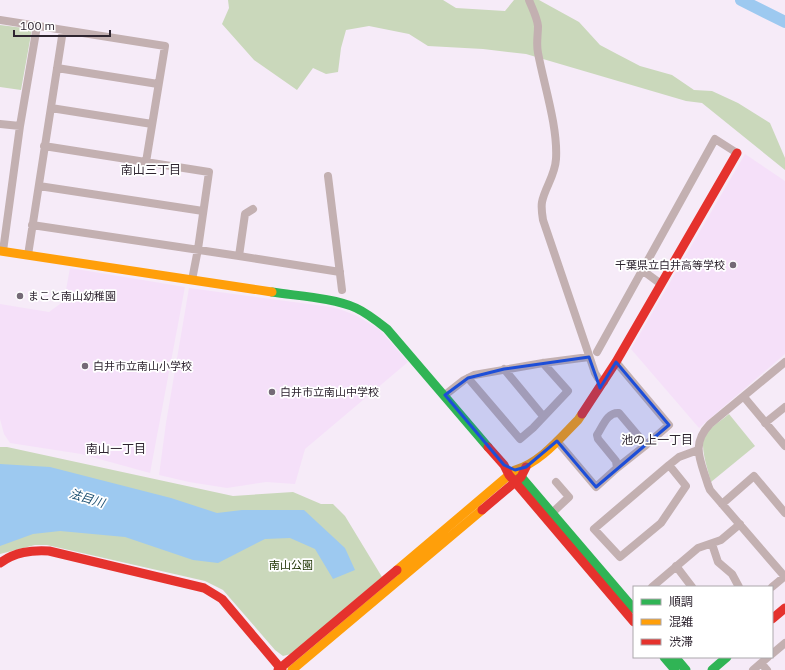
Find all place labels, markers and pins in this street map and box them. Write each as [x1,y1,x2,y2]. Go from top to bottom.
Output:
place label: 千葉県立白井高等学校 [615,258,725,272]
marker: 千葉県立白井高等学校 [728,260,738,270]
place label: まこと南山幼稚園 [28,289,116,303]
marker: まこと南山幼稚園 [15,291,25,301]
place label: 白井市立南山小学校 [93,359,192,373]
marker: 白井市立南山小学校 [80,361,90,371]
place label: 白井市立南山中学校 [280,385,379,399]
marker: 白井市立南山中学校 [267,387,277,397]

